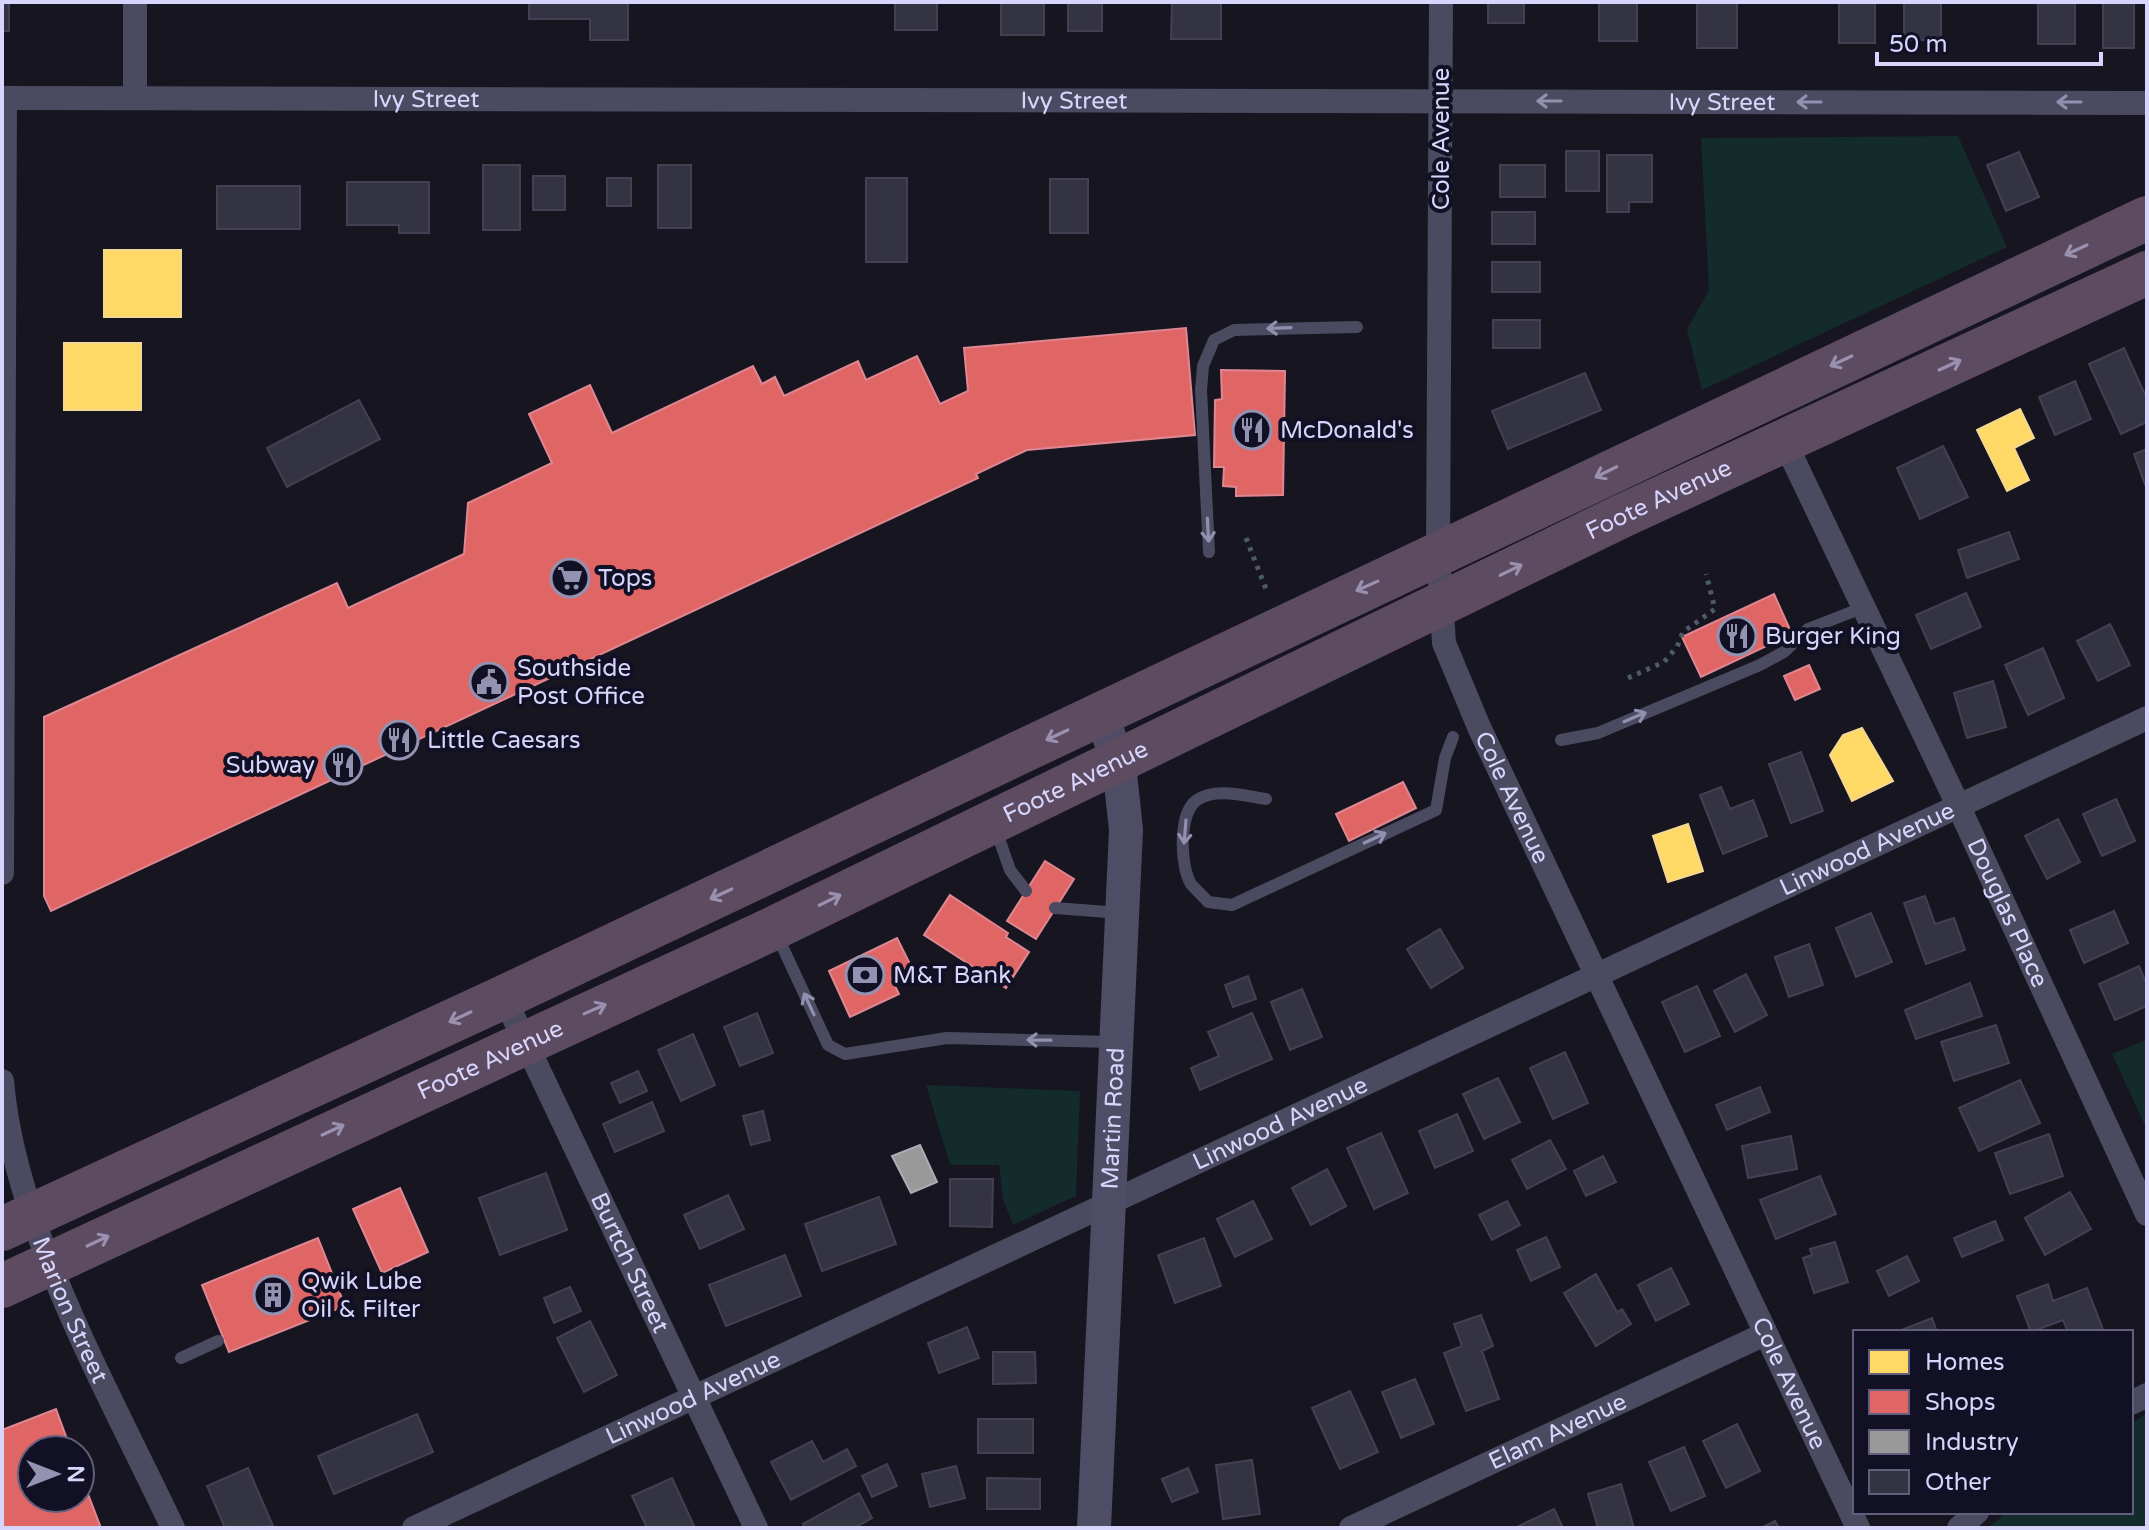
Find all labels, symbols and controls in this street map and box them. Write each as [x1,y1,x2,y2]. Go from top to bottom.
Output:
scale bar [1877,16,2101,66]
text: 50 m [1889,30,1947,59]
street label: Cole Avenue [1427,68,1456,210]
street label: Ivy Street [372,84,480,114]
street label: Ivy Street [1020,86,1128,115]
street label: Ivy Street [1668,87,1776,117]
one-way arrow [1536,93,1563,109]
one-way arrow [1796,94,1823,110]
one-way arrow [2056,94,2083,110]
one-way arrow [2065,243,2089,258]
one-way arrow [1266,320,1293,336]
one-way arrow [1829,354,1853,369]
one-way arrow [1937,357,1961,372]
restaurant icon: McDonald's [1231,409,1273,451]
place label: McDonald's [1280,416,1414,445]
street label: Foote Avenue [1581,453,1736,546]
one-way arrow [1595,466,1618,481]
one-way arrow [1201,516,1216,543]
supermarket icon: Tops [549,557,591,599]
one-way arrow [1499,562,1523,577]
place label: Tops [598,564,652,593]
one-way arrow [1355,580,1380,595]
restaurant icon: Burger King [1716,615,1758,657]
place label: Burger King [1765,622,1901,651]
place label: Southside Post Office [517,654,645,711]
public building icon: Southside Post Office [468,661,510,703]
one-way arrow [1622,709,1647,724]
restaurant icon: Little Caesars [378,719,420,761]
place label: Little Caesars [427,726,580,755]
street label: Cole Avenue [1469,727,1556,868]
one-way arrow [1045,728,1069,743]
street label: Foote Avenue [998,734,1153,829]
restaurant icon: Subway [322,744,364,786]
place label: Subway [226,751,315,780]
street label: Linwood Avenue [1775,796,1959,902]
one-way arrow [1177,818,1192,845]
one-way arrow [1363,830,1387,845]
street label: Douglas Place [1961,834,2055,992]
one-way arrow [709,887,733,902]
one-way arrow [818,891,842,907]
bank icon: M&T Bank [844,954,886,996]
place label: M&T Bank [893,961,1011,990]
one-way arrow [801,993,816,1017]
one-way arrow [582,1001,607,1016]
one-way arrow [448,1010,472,1025]
street label: Foote Avenue [413,1013,568,1106]
one-way arrow [1026,1033,1053,1048]
street label: Martin Road [1095,1047,1131,1190]
street label: Linwood Avenue [1188,1070,1372,1176]
one-way arrow [321,1122,345,1137]
street label: Burtch Street [584,1188,676,1337]
street label: Marion Street [26,1233,115,1388]
one-way arrow [86,1233,110,1248]
place label: Qwik Lube Oil & Filter [301,1267,422,1324]
building icon: Qwik Lube Oil & Filter [252,1274,294,1316]
street label: Cole Avenue [1746,1312,1833,1454]
legend [1853,1330,2133,1514]
street label: Linwood Avenue [601,1344,785,1451]
text: Homes [1925,1348,2005,1377]
street label: Elam Avenue [1484,1387,1631,1476]
text: Shops [1925,1388,1995,1417]
text: Industry [1925,1428,2019,1457]
north arrow [16,1434,96,1514]
text: N [62,1465,88,1483]
text: Other [1925,1468,1992,1497]

